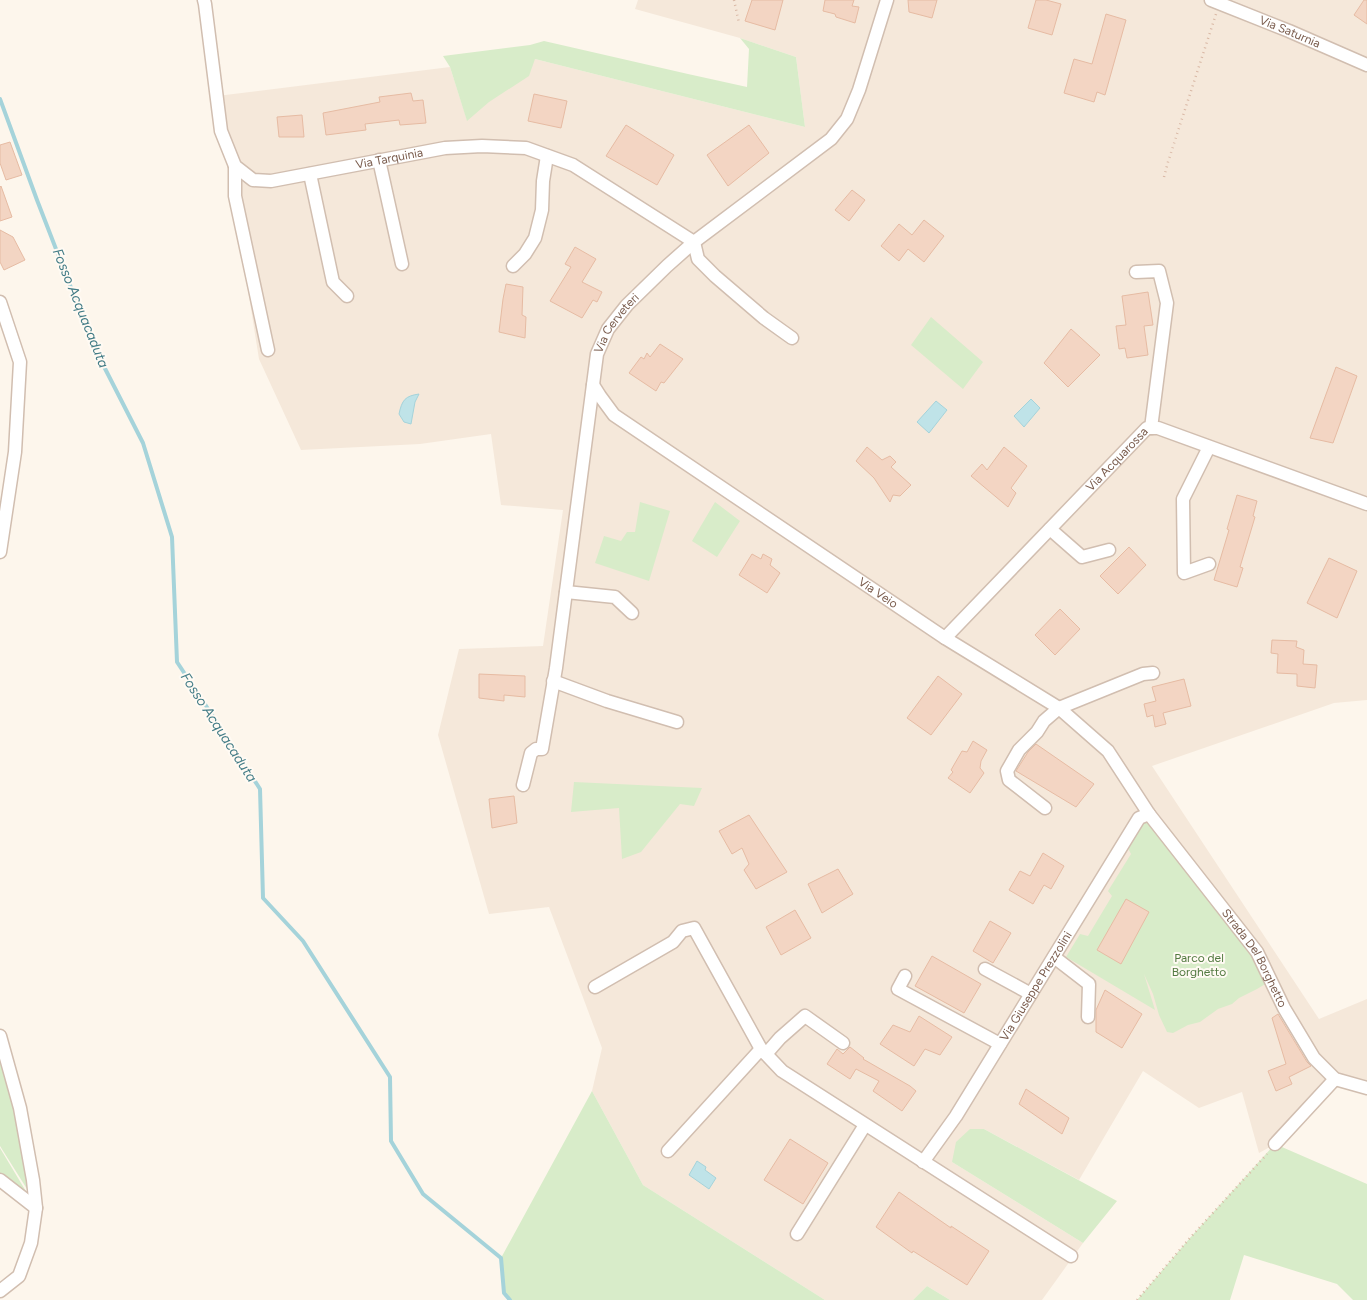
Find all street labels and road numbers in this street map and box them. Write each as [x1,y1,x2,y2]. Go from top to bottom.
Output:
street label: Via Saturnia [1257,13,1322,51]
street label: Via Tarquinia [354,145,424,172]
street label: Via Cerveteri [591,290,642,355]
street label: Via Acquarossa [1083,425,1151,494]
street label: Via Veio [856,575,900,611]
street label: Strada Del Borghetto [1219,906,1290,1010]
street label: Via Giuseppe Prezzolini [997,929,1075,1043]

